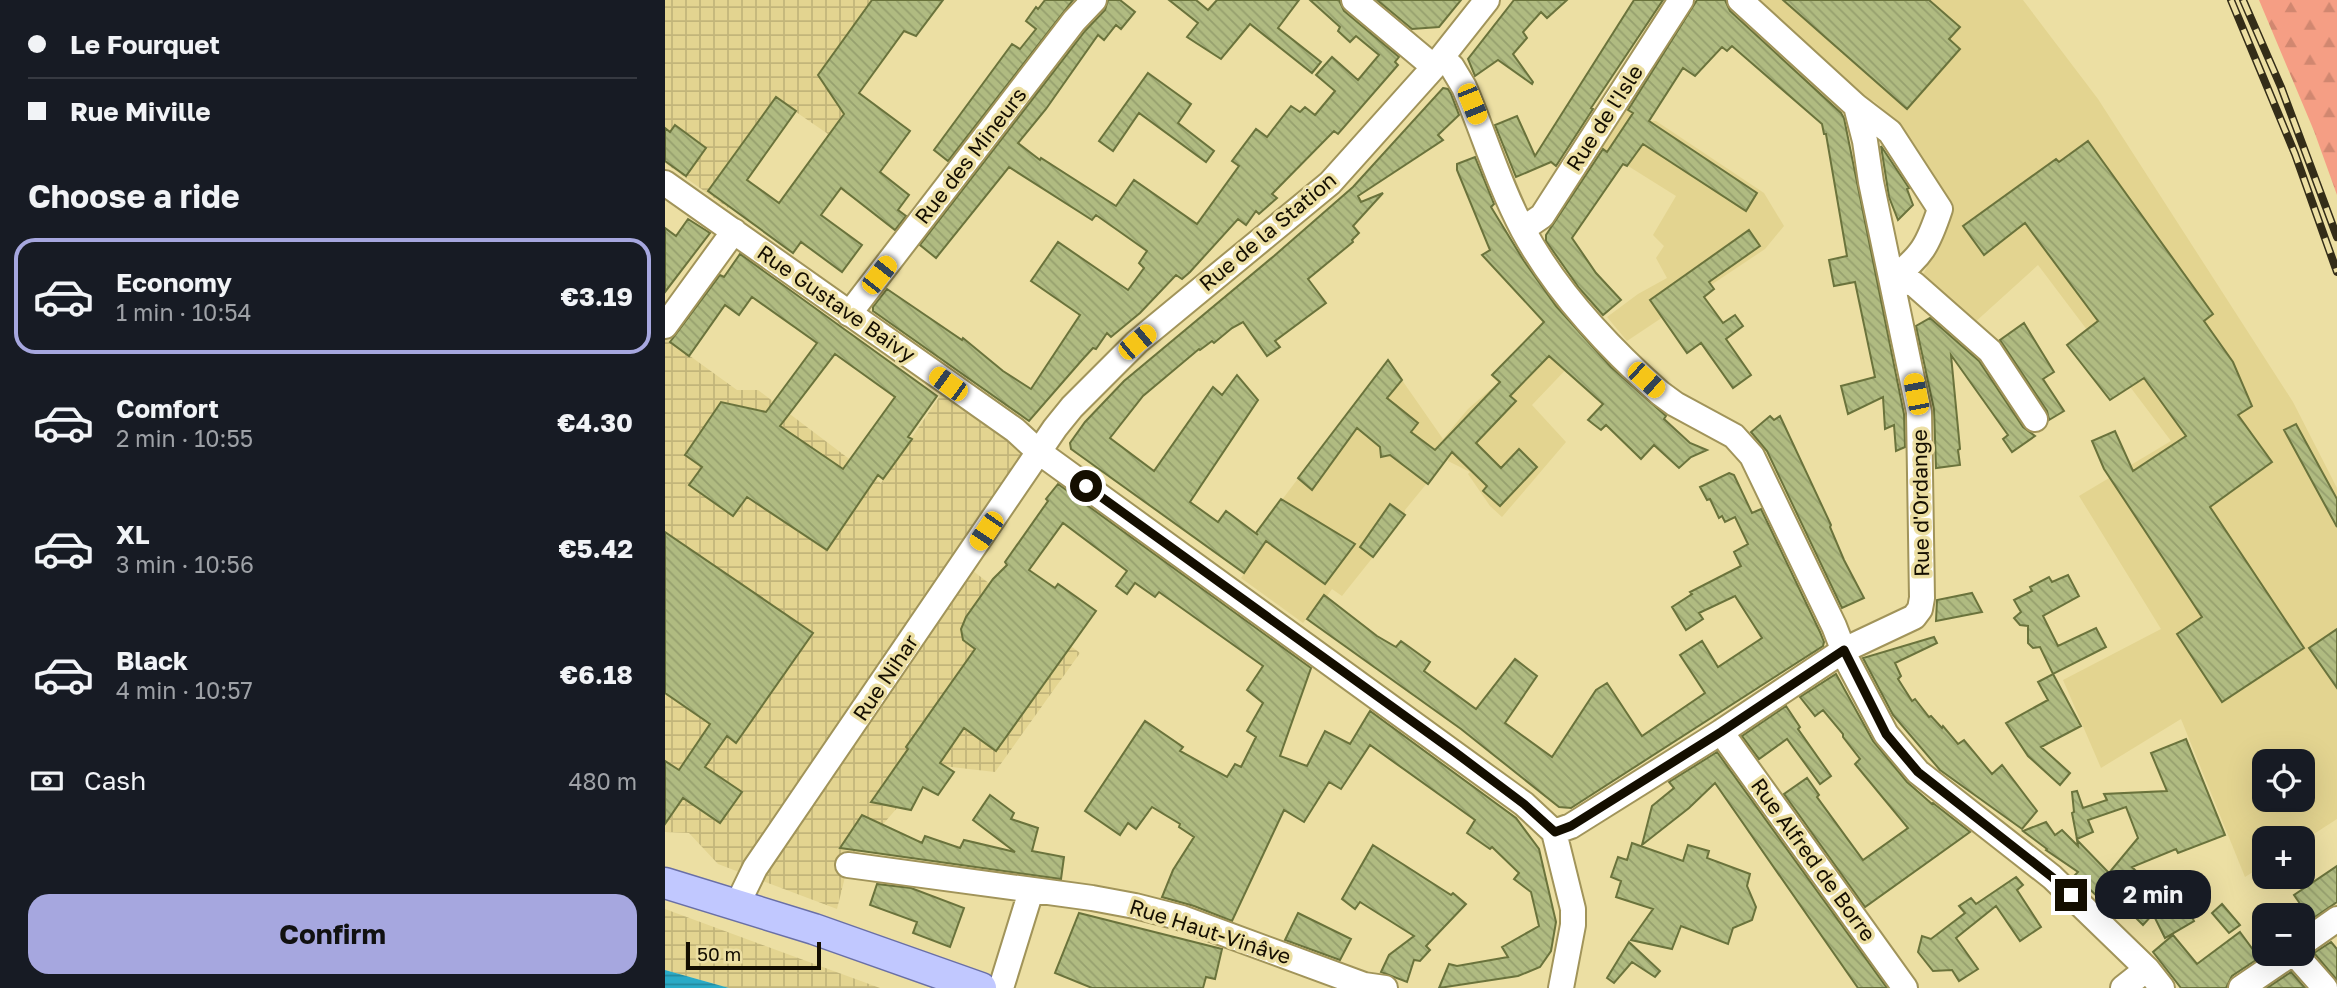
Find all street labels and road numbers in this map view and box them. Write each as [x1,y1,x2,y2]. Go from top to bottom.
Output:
street label: Rue de l'Isle [1560,60,1648,175]
street label: Rue des Mineurs [909,82,1032,229]
street label: Rue de la Station [1194,166,1341,296]
street label: Rue Gustave Baivy [753,239,921,368]
street label: Rue d'Ordange [1906,429,1934,577]
street label: Rue Nihar [847,629,924,726]
street label: Rue Alfred de Borre [1746,773,1882,946]
street label: Rue Haut-Vinâve [1126,893,1294,969]

